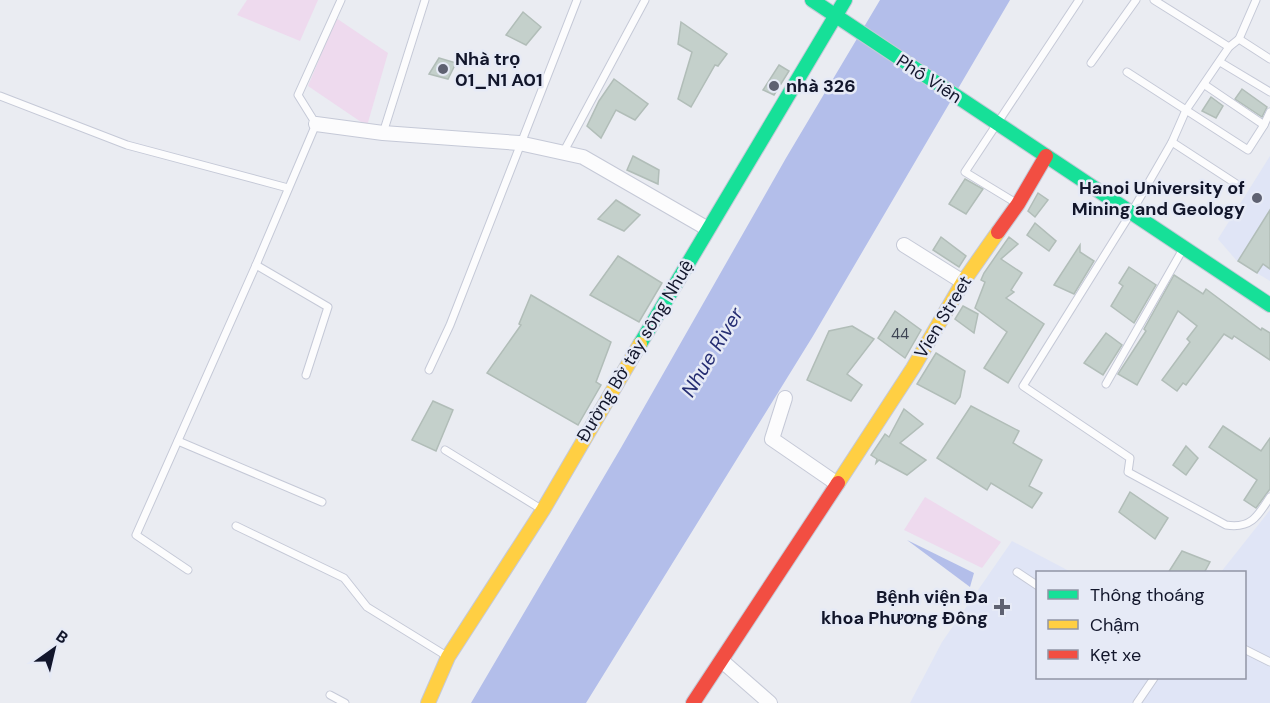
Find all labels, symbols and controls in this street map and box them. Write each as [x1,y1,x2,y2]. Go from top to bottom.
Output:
place label: Nhà trọ 01_N1 A01 [455,47,542,92]
street label: Phố Viên [892,49,966,109]
marker: Nhà trọ 01_N1 A01 [436,62,450,76]
place label: nhà 326 [786,74,856,98]
marker: nhà 326 [767,79,781,93]
place label: Hanoi University of Mining and Geology [1072,176,1245,221]
marker: Hanoi University of Mining and Geology [1250,191,1264,205]
street label: Đường Bờ tây sông Nhuệ [571,255,699,447]
street label: Vien Street [909,271,977,363]
water label: Nhue River [675,302,749,402]
house number: 44 [891,324,909,344]
legend [1036,571,1246,679]
text: Thông thoáng [1090,583,1205,607]
place label: Bệnh viện Đa khoa Phương Đông [821,585,988,630]
marker: Bệnh viện Đa khoa Phương Đông [993,598,1011,616]
text: Chậm [1090,613,1139,637]
north arrow [24,619,84,679]
text: B [52,625,72,649]
text: Kẹt xe [1090,643,1141,667]

